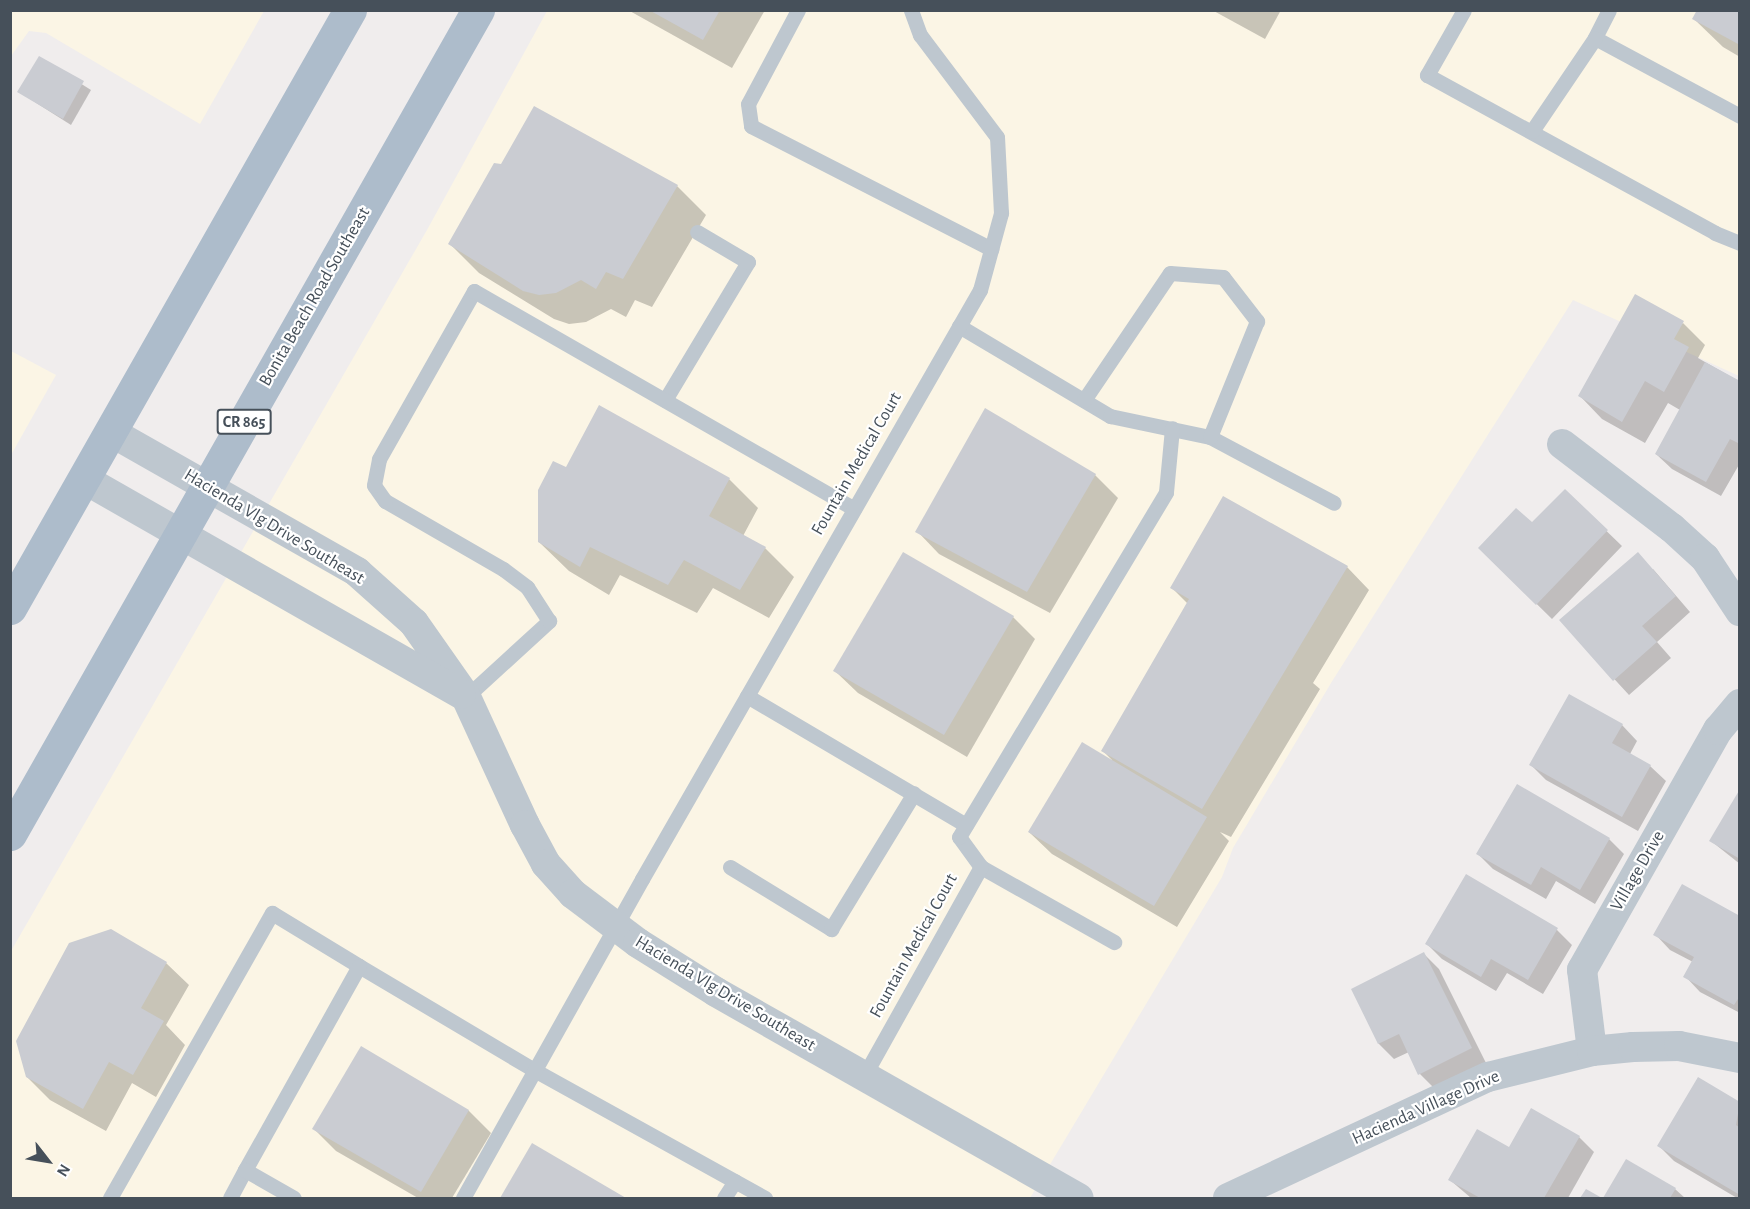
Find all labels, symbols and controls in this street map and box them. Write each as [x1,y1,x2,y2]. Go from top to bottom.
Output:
street label: Bonita Beach Road Southeast [255,204,375,390]
street label: Fountain Medical Court [807,389,907,539]
road number: CR 865 [216,409,272,435]
street label: Hacienda Vlg Drive Southeast [180,465,368,589]
street label: Village Drive [1606,827,1670,915]
street label: Fountain Medical Court [865,870,963,1022]
street label: Hacienda Vlg Drive Southeast [631,932,819,1056]
street label: Hacienda Village Drive [1349,1066,1503,1150]
north arrow [18,1131,78,1191]
text: N [54,1161,73,1179]

